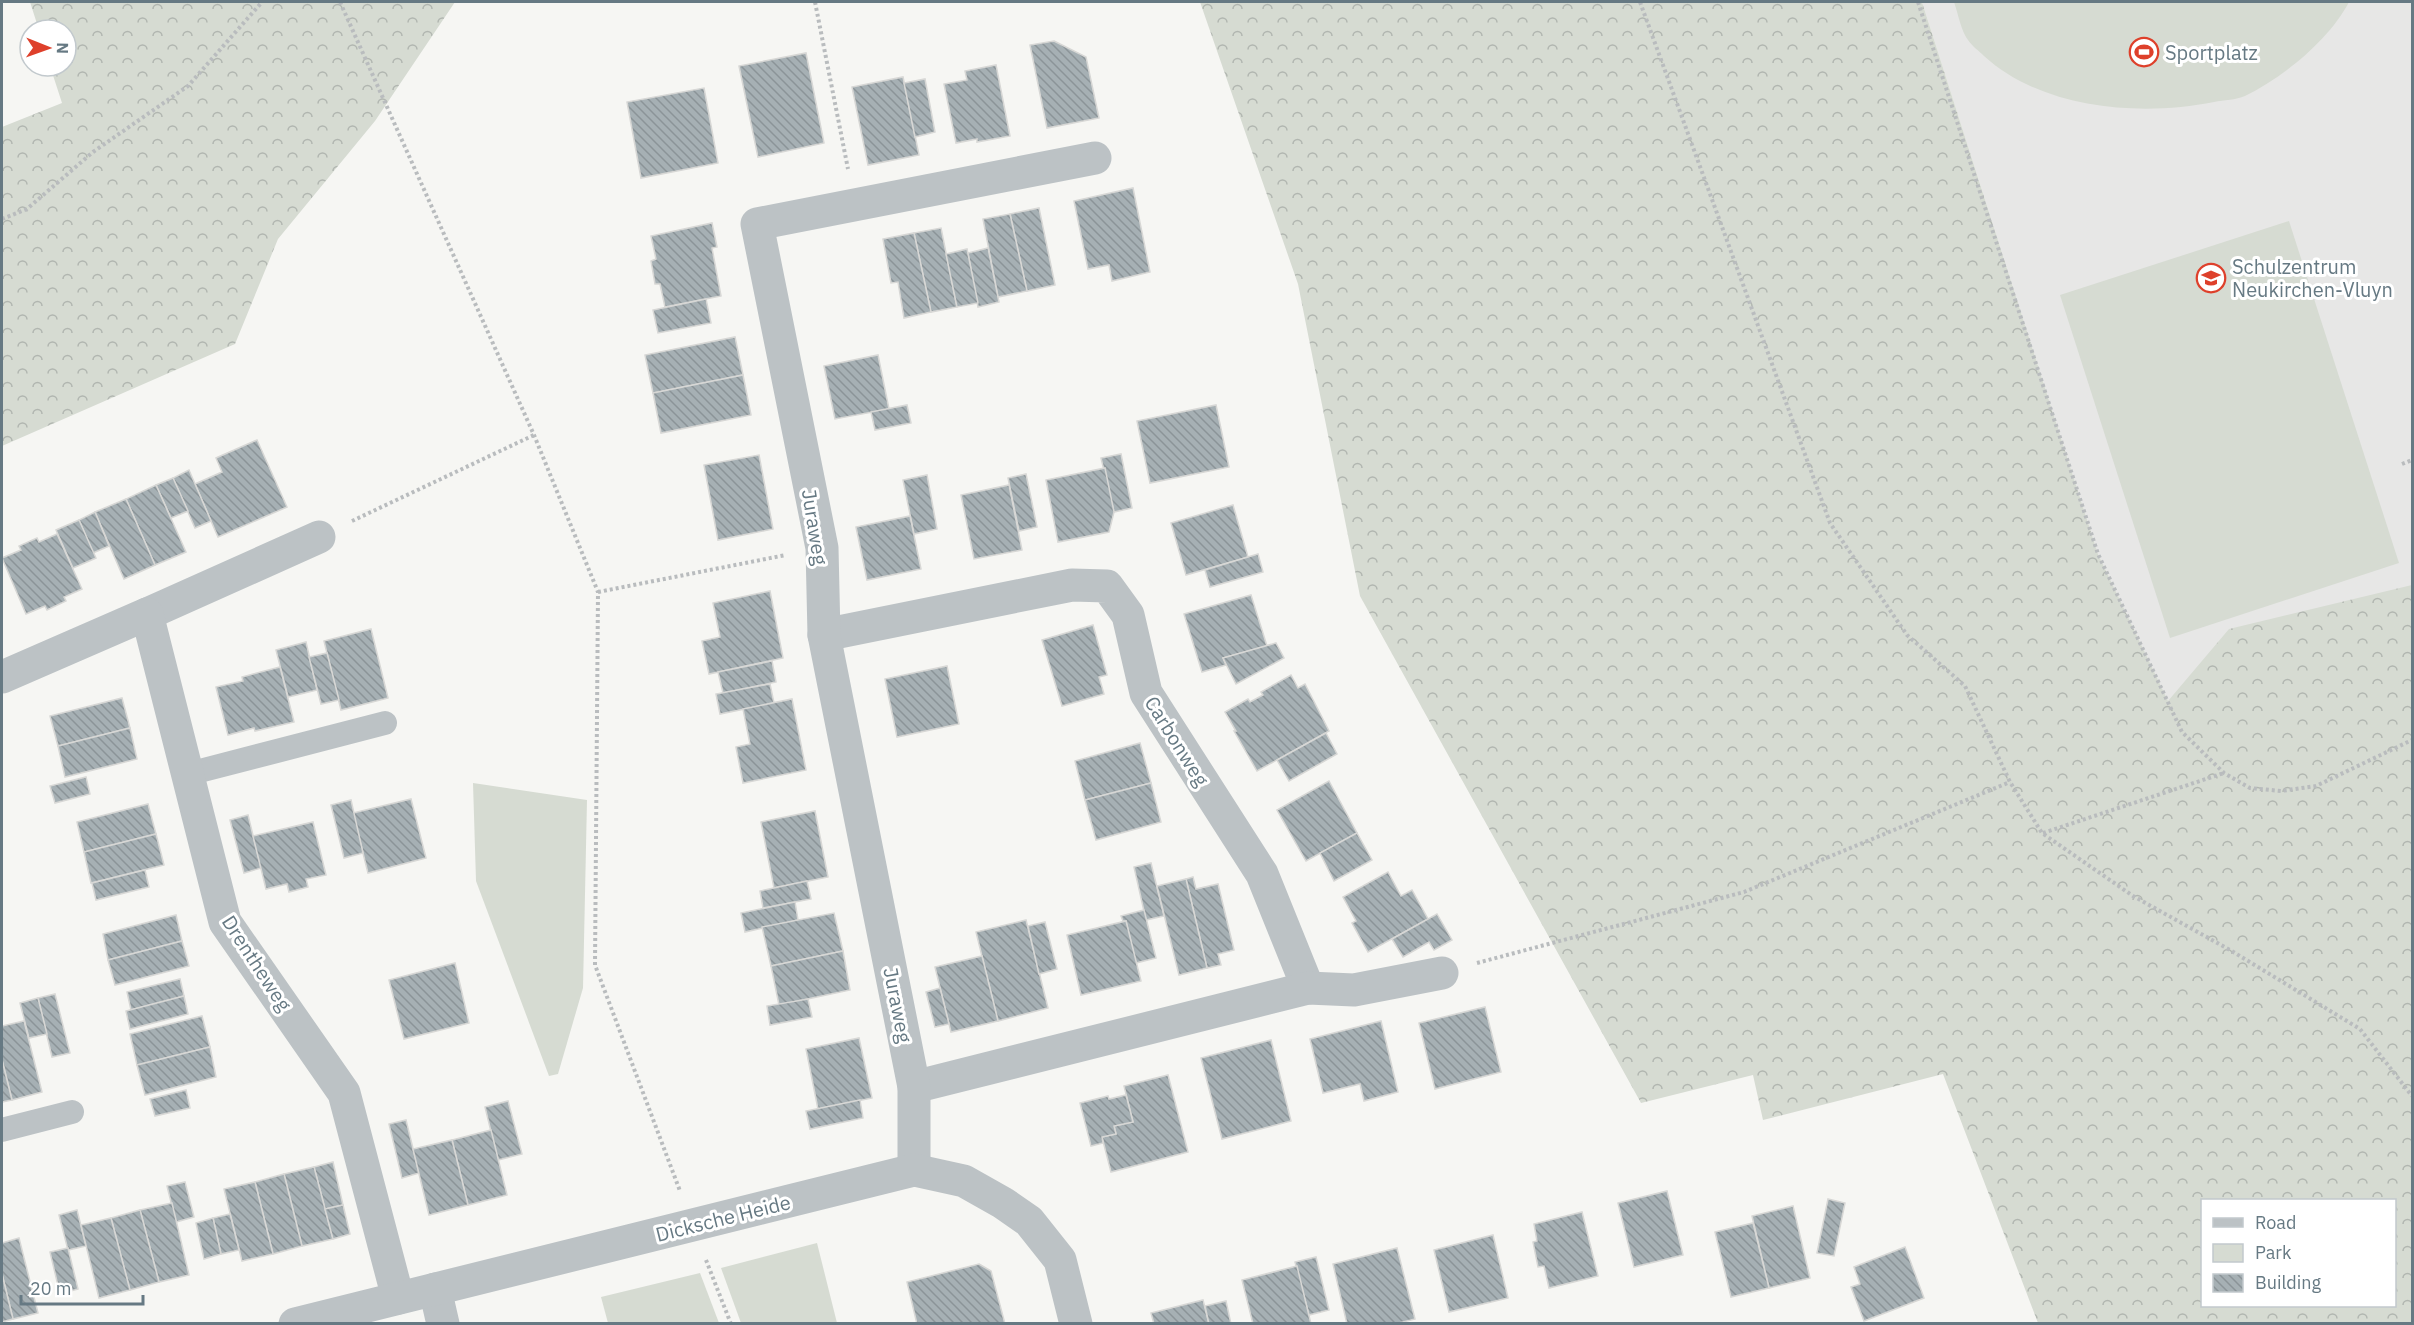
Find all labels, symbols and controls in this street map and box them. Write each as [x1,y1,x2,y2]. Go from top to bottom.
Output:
north arrow [18,18,78,78]
sports icon: Sportplatz [2128,36,2160,68]
place label: Sportplatz [2165,39,2258,66]
text: N [53,42,73,54]
place label: Schulzentrum Neukirchen-Vluyn [2232,253,2393,303]
school or university icon: Schulzentrum Neukirchen-Vluyn [2195,262,2227,294]
street label: Juraweg [796,487,834,567]
street label: Carbonweg [1139,691,1216,791]
street label: Drentheweg [216,910,298,1016]
street label: Juraweg [877,965,919,1045]
street label: Dicksche Heide [653,1188,793,1248]
legend [2201,1199,2396,1307]
text: Road [2255,1211,2296,1234]
text: Park [2255,1241,2292,1264]
scale bar [21,1268,142,1306]
text: Building [2255,1271,2322,1294]
text: 20 m [30,1277,72,1300]

